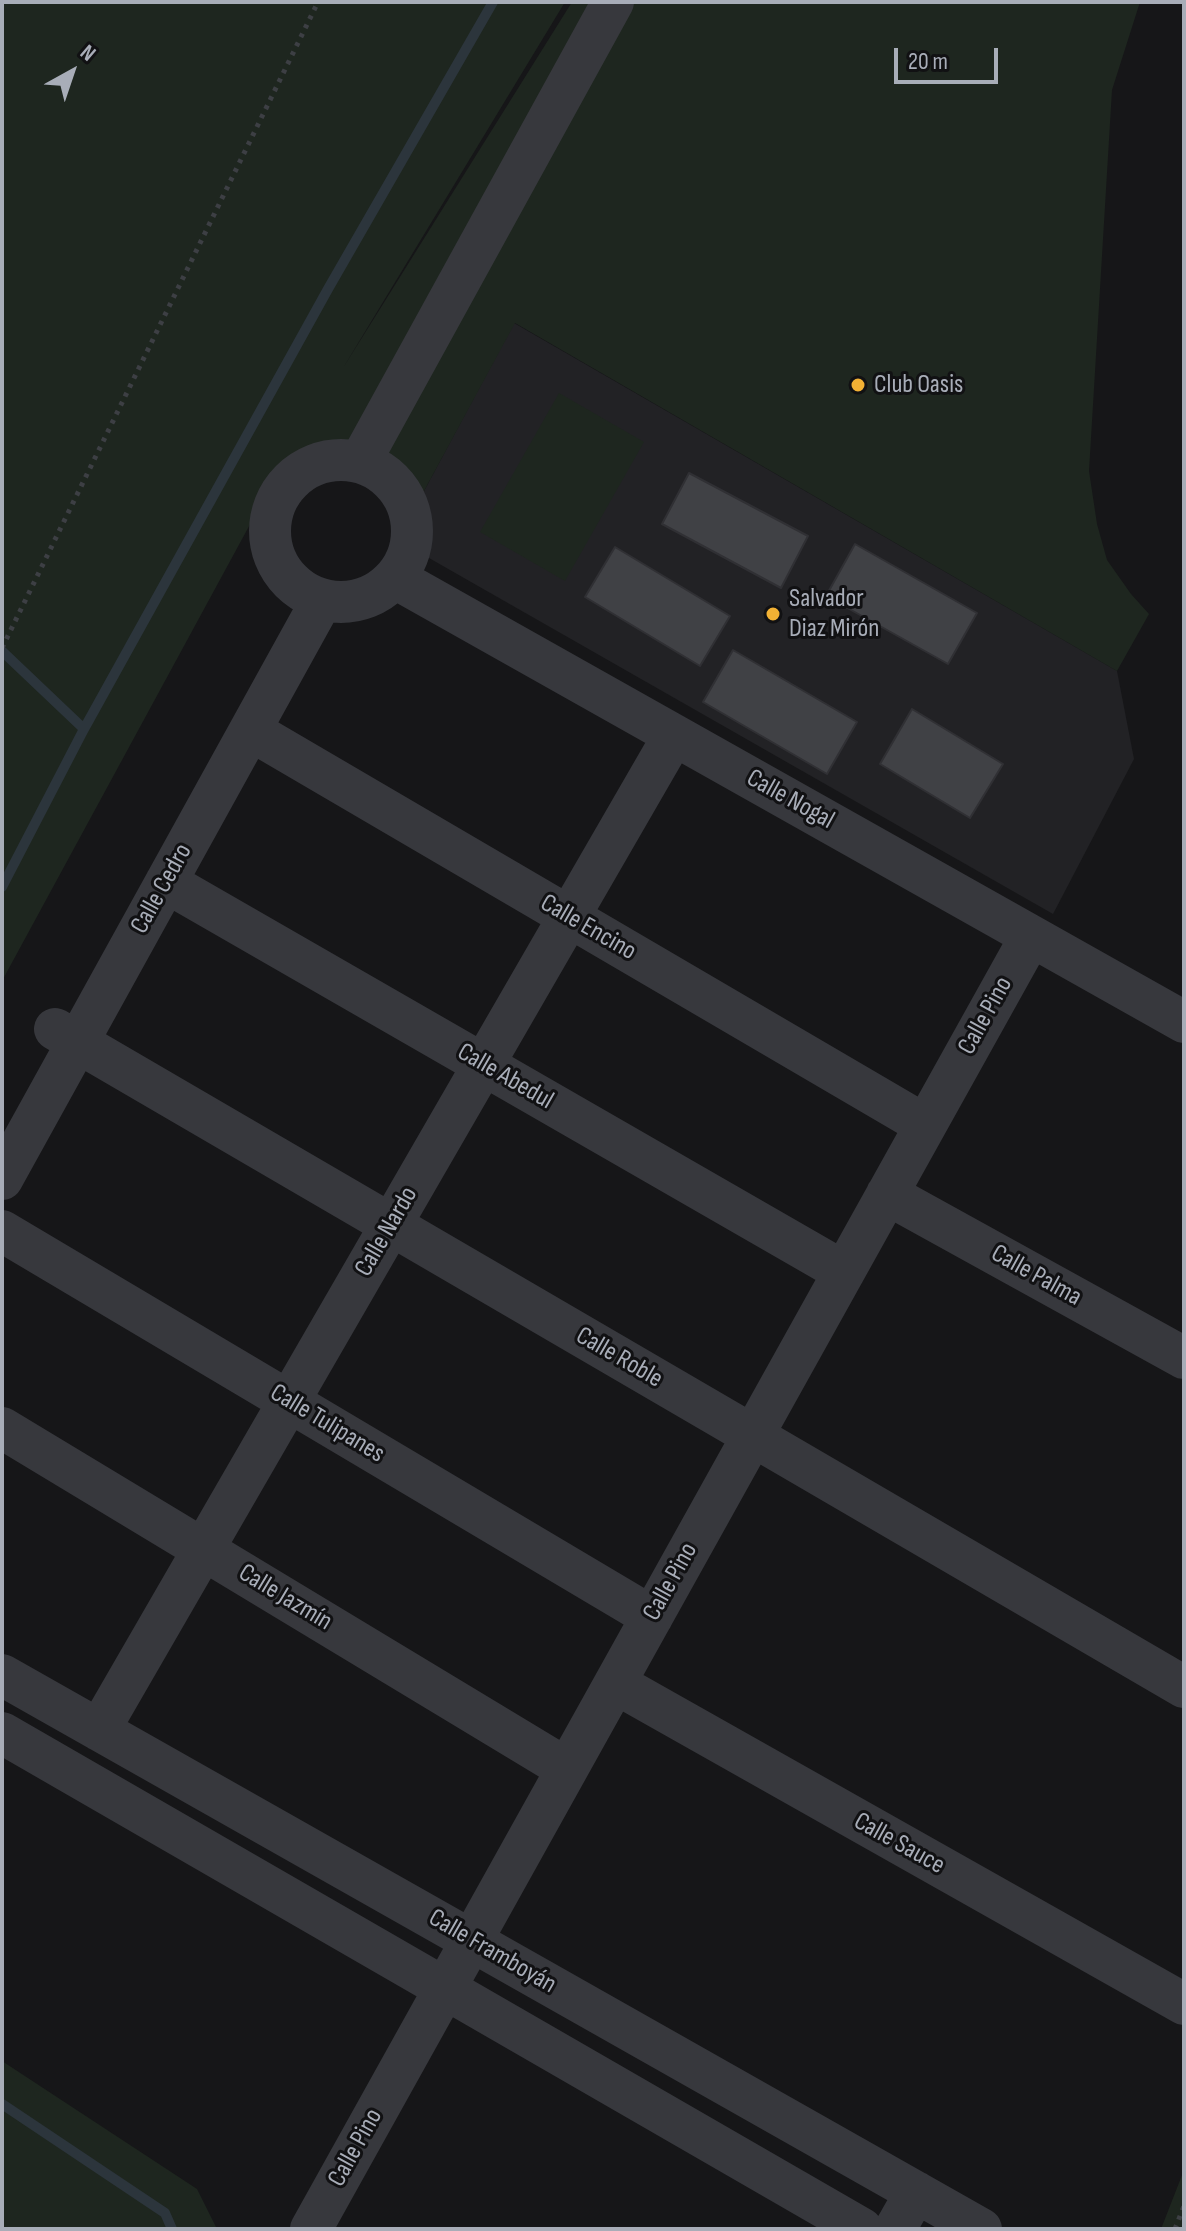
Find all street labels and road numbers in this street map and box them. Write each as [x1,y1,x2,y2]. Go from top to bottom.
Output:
street label: Calle Nogal [741,763,839,837]
street label: Calle Cedro [125,839,199,939]
street label: Calle Encino [535,888,641,968]
street label: Calle Pino [952,972,1020,1060]
street label: Calle Abedul [451,1037,559,1117]
street label: Calle Nardo [349,1182,425,1282]
street label: Calle Palma [985,1238,1087,1314]
street label: Calle Roble [570,1321,668,1395]
street label: Calle Tulipanes [264,1378,390,1470]
street label: Calle Pino [637,1538,705,1626]
street label: Calle Jazmín [232,1558,338,1638]
street label: Calle Sauce [848,1806,950,1882]
street label: Calle Framboyán [423,1903,561,2001]
street label: Calle Pino [322,2104,390,2192]

